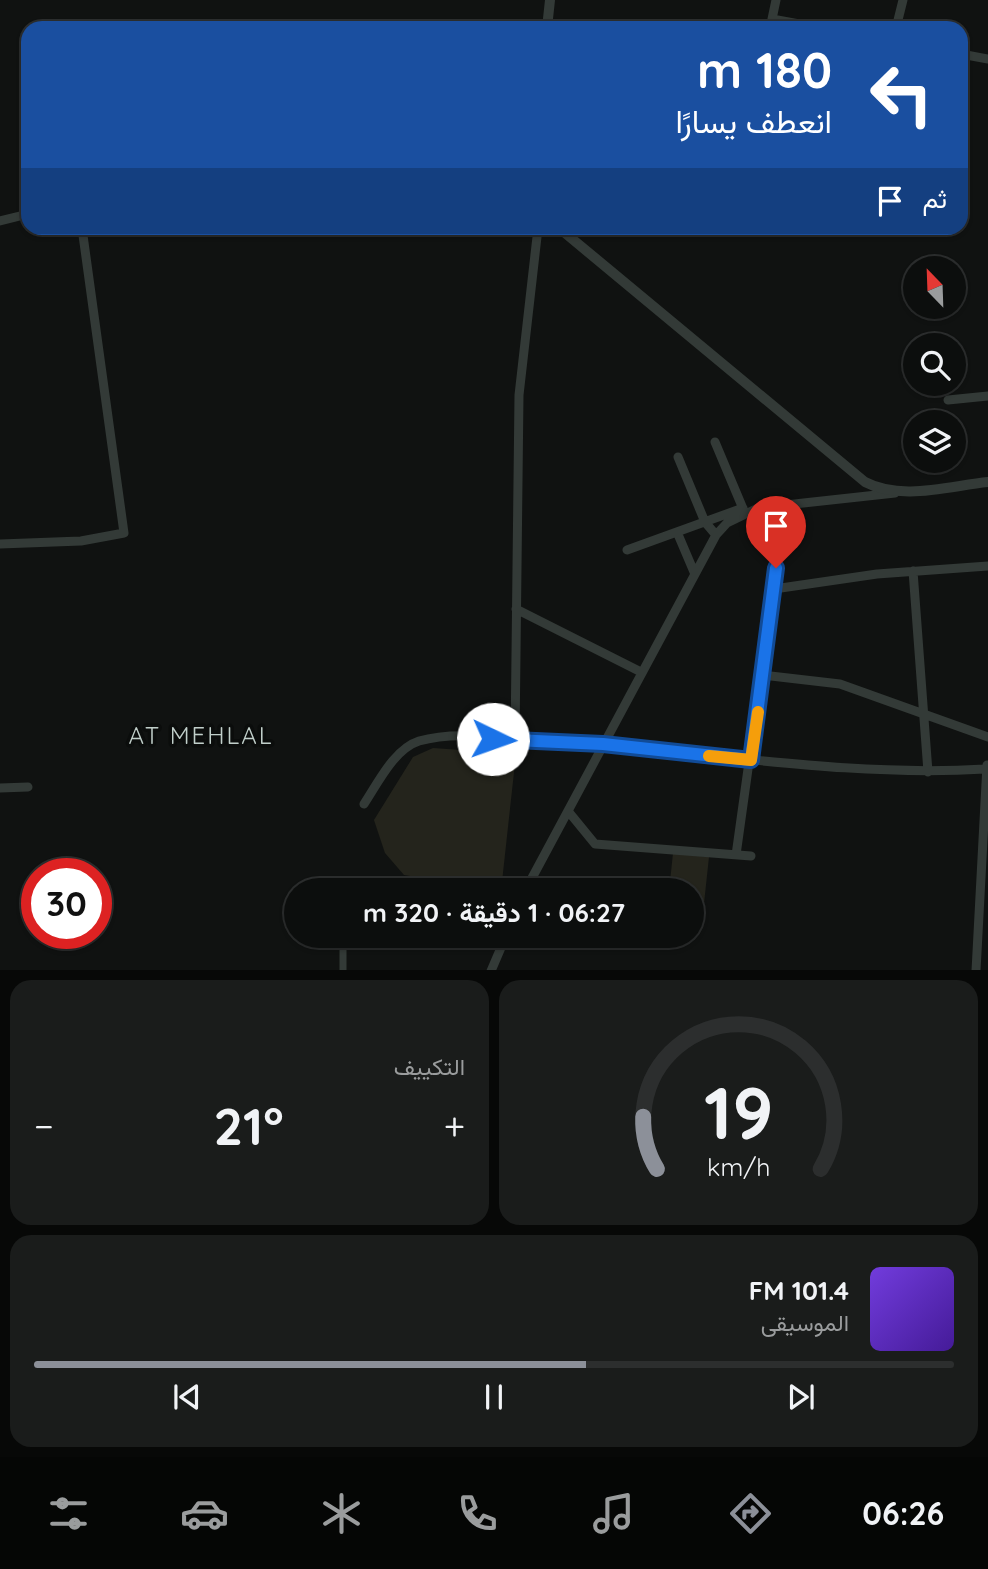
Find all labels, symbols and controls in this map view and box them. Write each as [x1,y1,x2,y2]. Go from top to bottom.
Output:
text: 180 m [697,39,832,100]
icon: left [856,49,947,140]
text: انعطف يسارًا [676,101,832,141]
icon: arrive [871,182,909,220]
text: ثم [923,182,947,215]
north arrow [903,256,966,318]
map controls [903,256,966,473]
button: search [903,333,966,396]
button: layers [903,410,966,473]
pin [746,496,806,568]
icon: arrive [757,507,795,545]
position arrow [456,702,530,776]
district label: AT MEHLAL [128,720,274,750]
speed limit sign: 30 [21,858,112,949]
text: 06:27 · 1 دقيقة · 320 m [363,896,625,929]
text: التكييف [394,1052,465,1081]
text: 19 [704,1066,773,1157]
text: 21° [214,1093,284,1158]
text: − [34,1102,54,1150]
text: + [444,1102,465,1150]
text: km/h [707,1150,770,1181]
text: 101.4 FM [749,1274,849,1307]
text: الموسيقى [761,1308,849,1337]
icon: previous [168,1378,206,1416]
icon: pause [475,1378,513,1416]
icon: next [782,1378,820,1416]
icon: filters [44,1489,93,1538]
icon: car [180,1489,229,1538]
icon: climate [317,1489,366,1538]
icon: phone [453,1489,502,1538]
icon: music [589,1489,638,1538]
icon: directions [726,1489,775,1538]
text: 06:26 [862,1493,944,1533]

